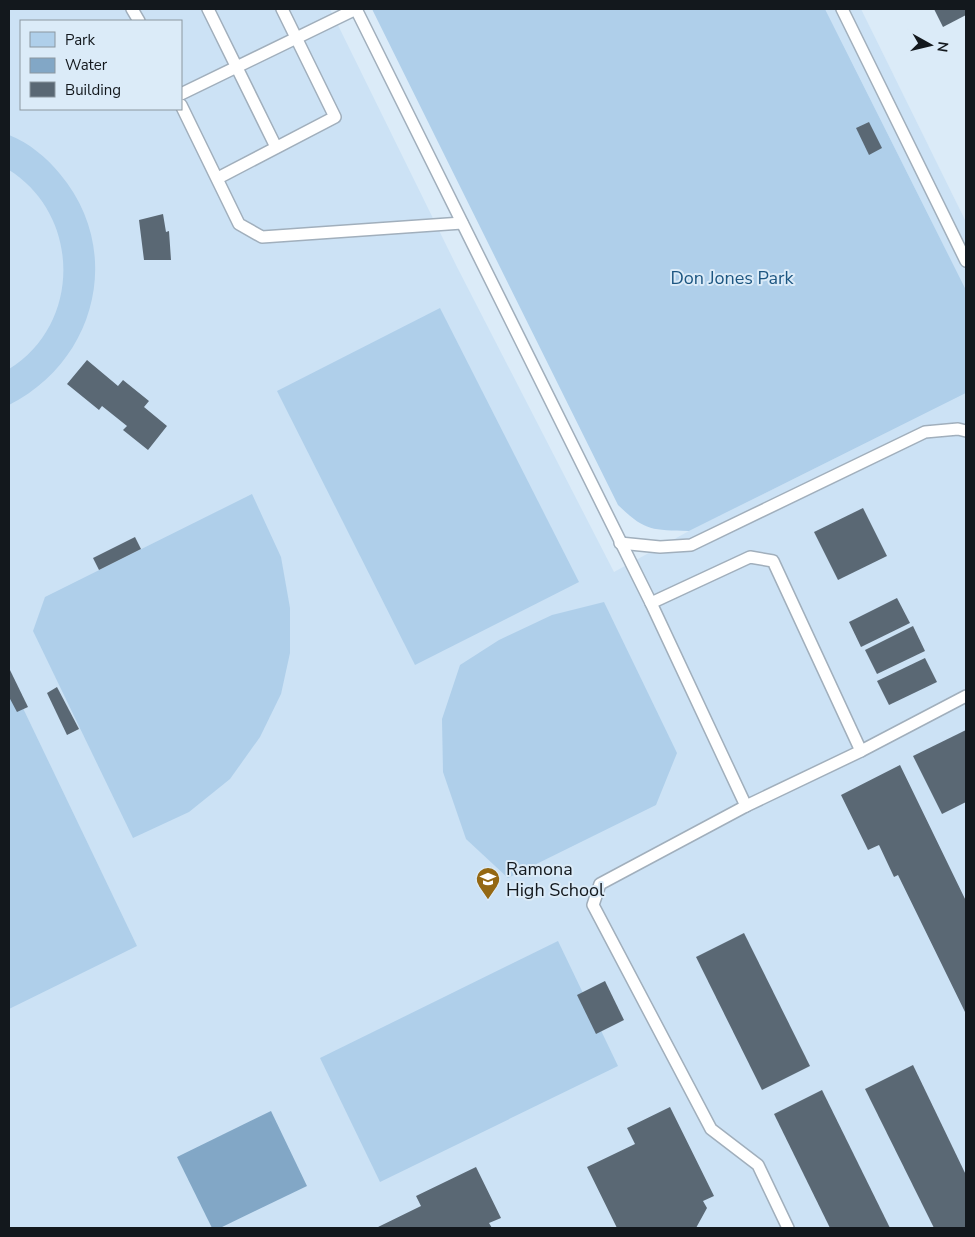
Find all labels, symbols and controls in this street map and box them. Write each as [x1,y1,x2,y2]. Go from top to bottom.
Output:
legend [20,20,182,110]
north arrow [905,20,955,70]
text: Park [65,30,95,50]
text: N [932,40,953,53]
text: Water [65,55,108,75]
text: Building [65,80,121,100]
park label: Don Jones Park [670,266,795,290]
place label: Ramona High School [506,857,605,902]
school or university icon: Ramona High School [475,866,501,900]

